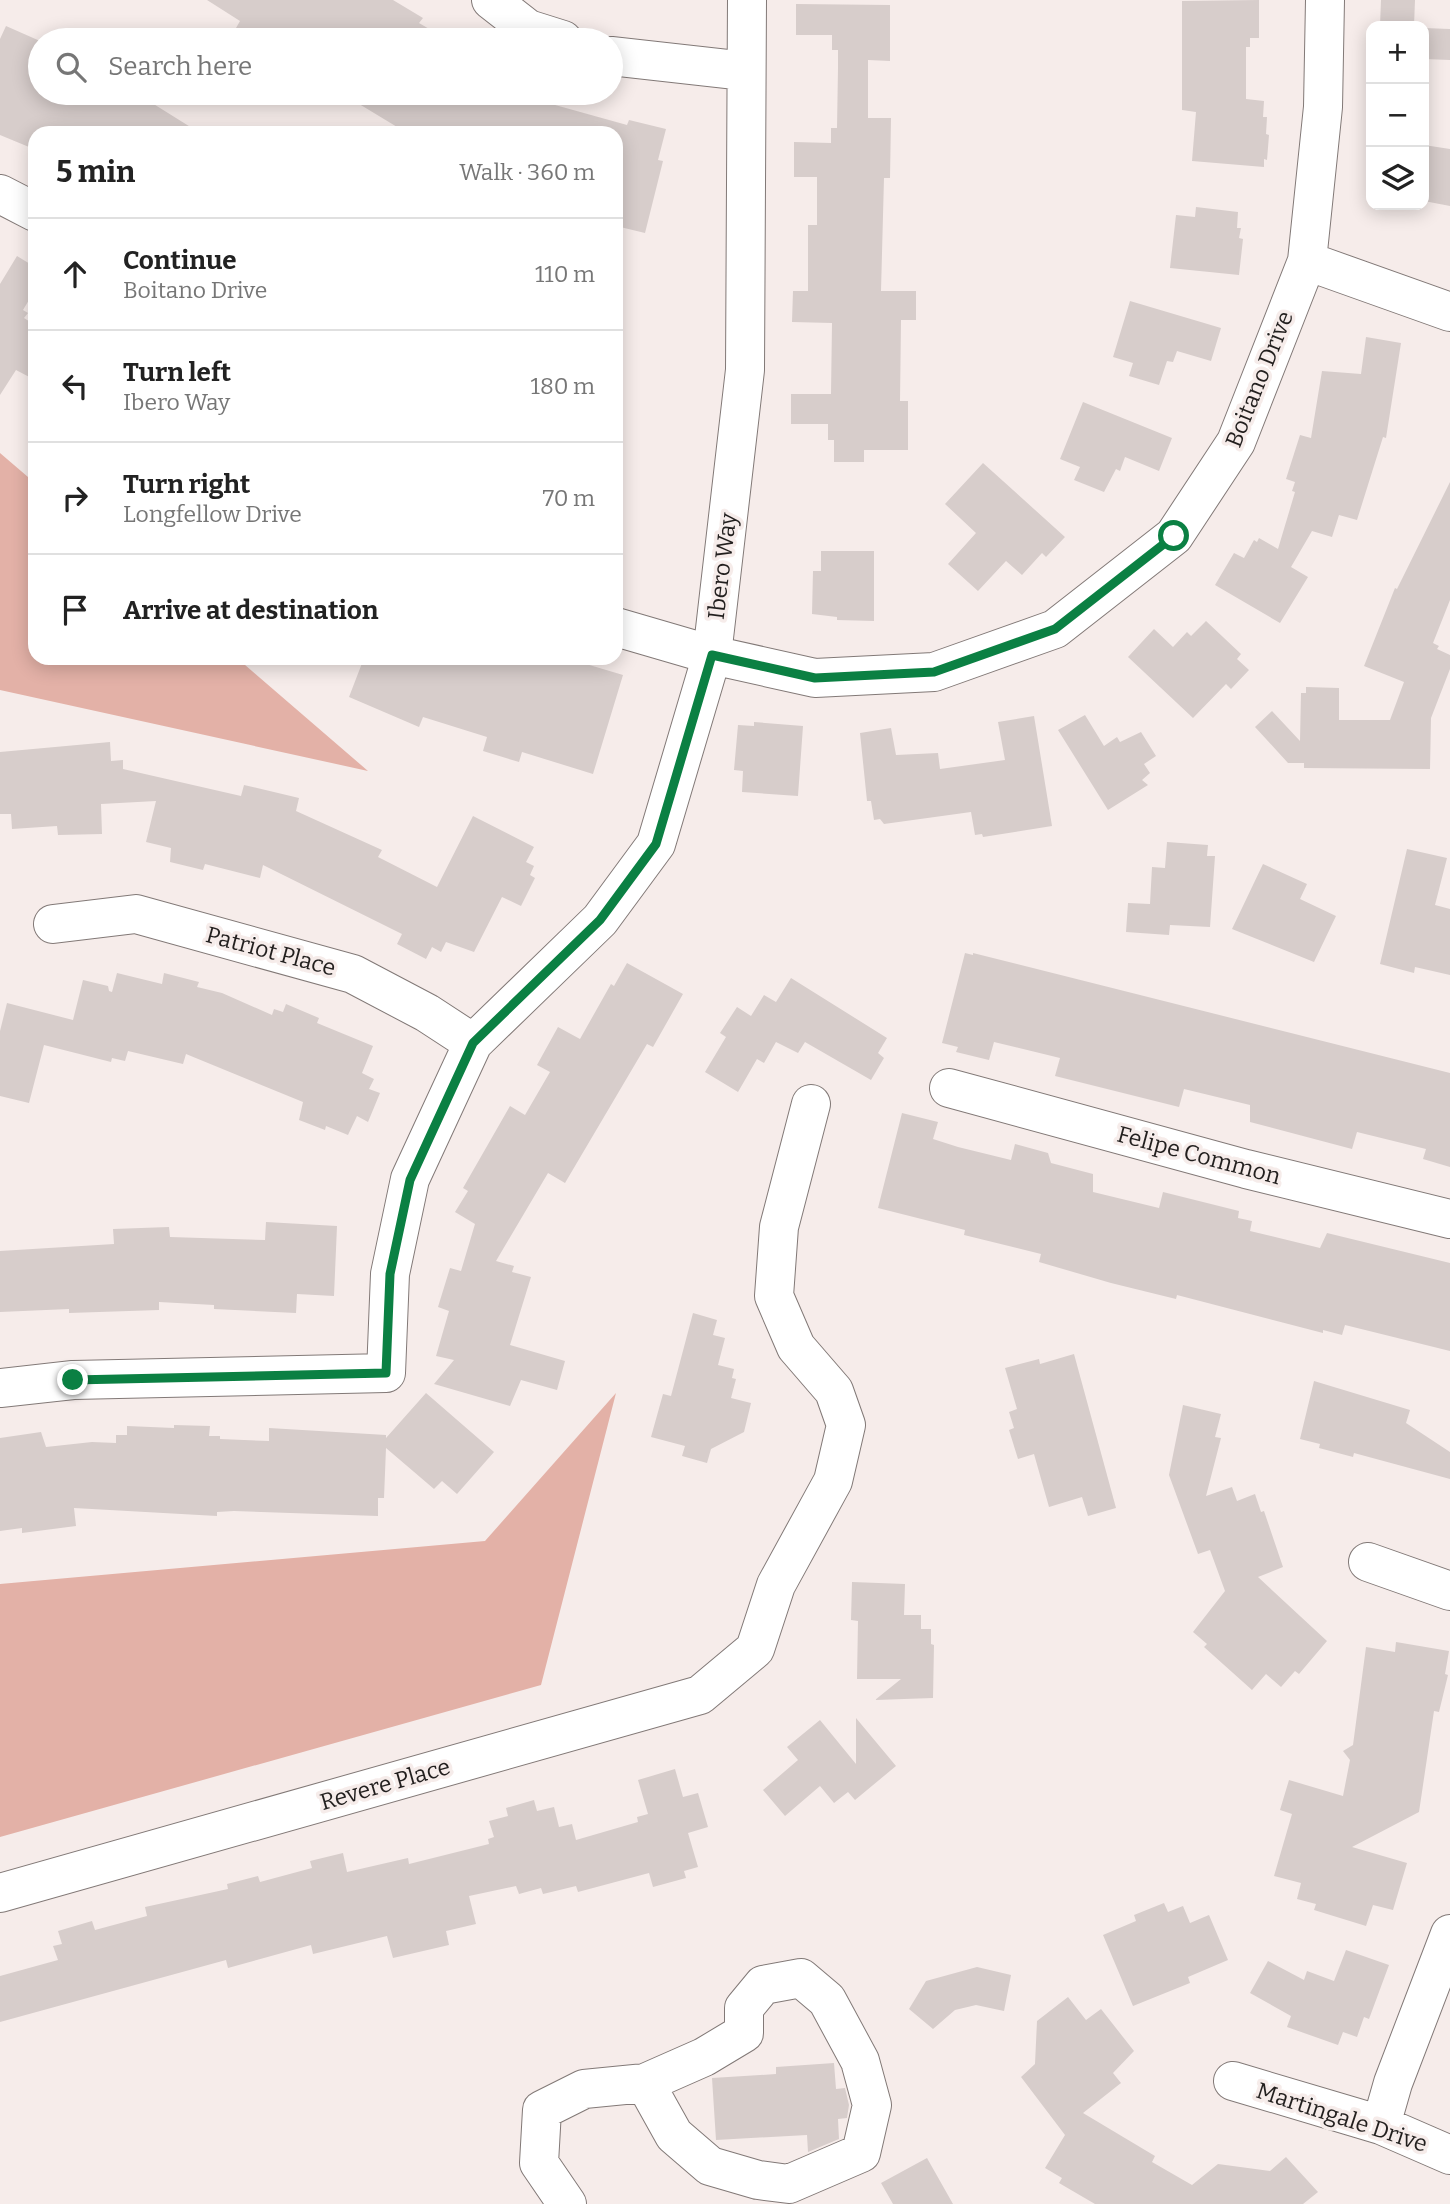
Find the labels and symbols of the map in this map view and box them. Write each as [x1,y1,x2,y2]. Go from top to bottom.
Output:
street label: Boitano Drive [1219,307,1299,451]
street label: Ibero Way [702,510,743,621]
route start [1158,520,1189,551]
street label: Patriot Place [203,920,339,982]
street label: Felipe Common [1114,1120,1284,1190]
route end [57,1364,88,1395]
street label: Revere Place [317,1752,453,1816]
street label: Martingale Drive [1253,2076,1431,2158]

